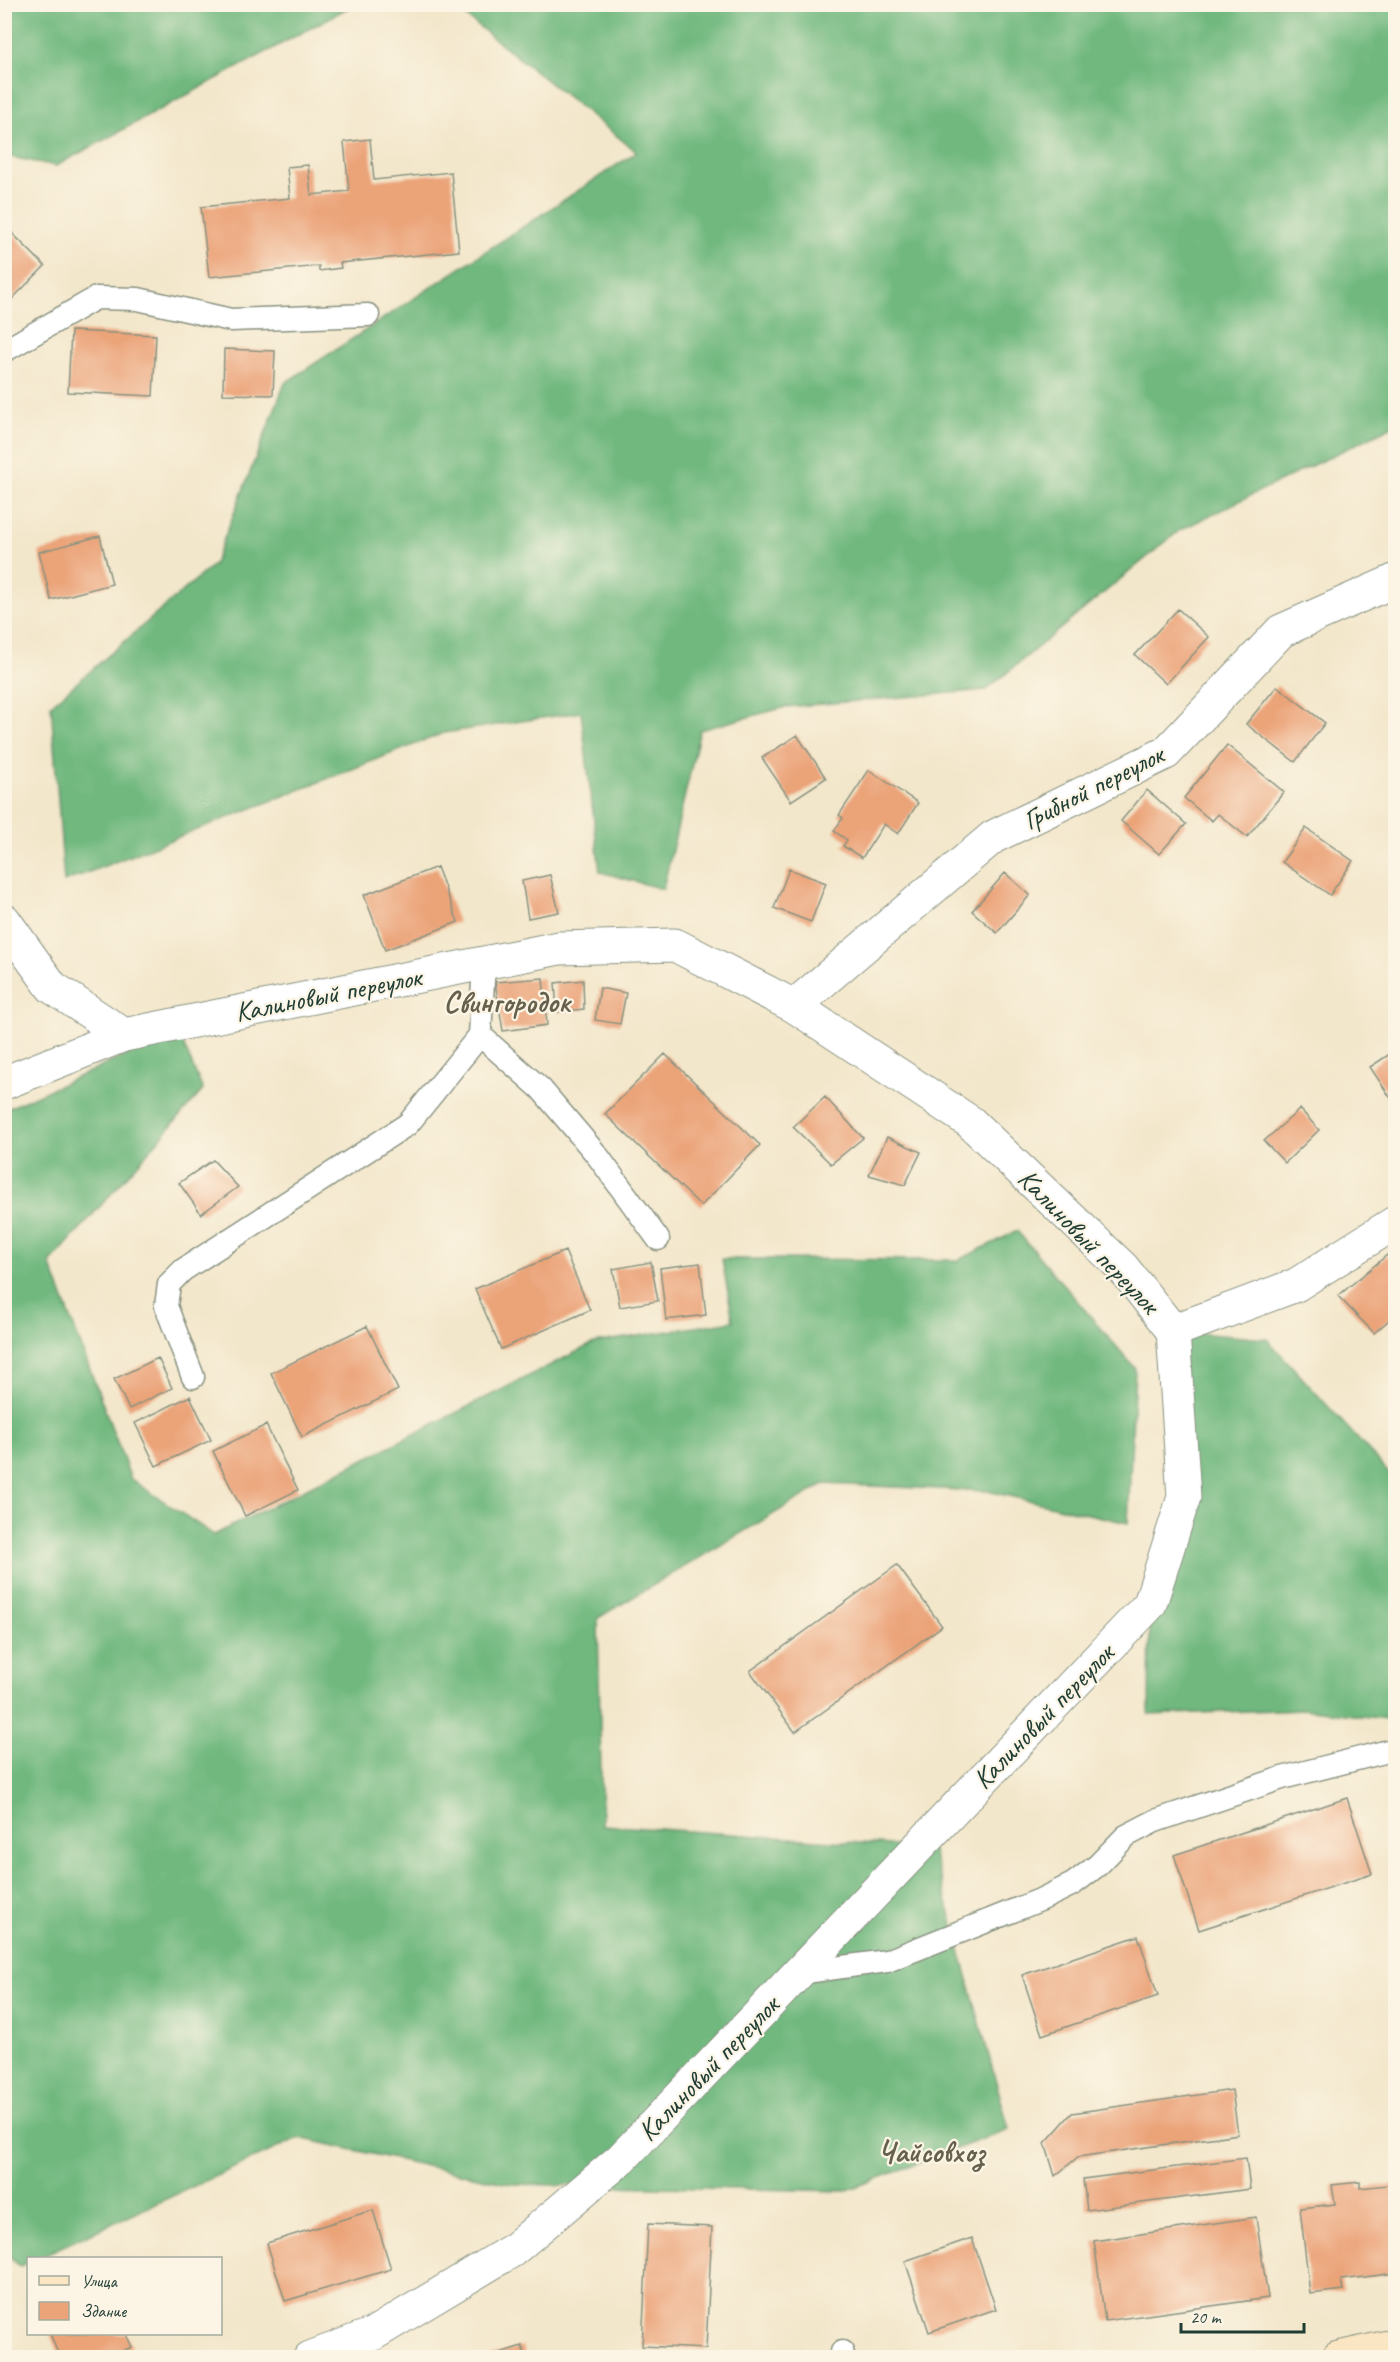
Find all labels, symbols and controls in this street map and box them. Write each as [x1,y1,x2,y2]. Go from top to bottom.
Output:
street label: Грибной переулок [1017,735,1171,837]
street label: Калиновый переулок [232,958,427,1029]
district label: Свингородок [444,983,572,1021]
street label: Калиновый переулок [1011,1161,1169,1323]
street label: Калиновый переулок [965,1634,1123,1796]
street label: Калиновый переулок [630,1986,788,2148]
district label: Чайсовхоз [877,2133,987,2172]
legend [27,2257,222,2335]
text: Улица [81,2270,118,2292]
scale bar [1181,2296,1304,2334]
text: Здание [81,2300,127,2322]
text: 20 m [1190,2306,1223,2328]

